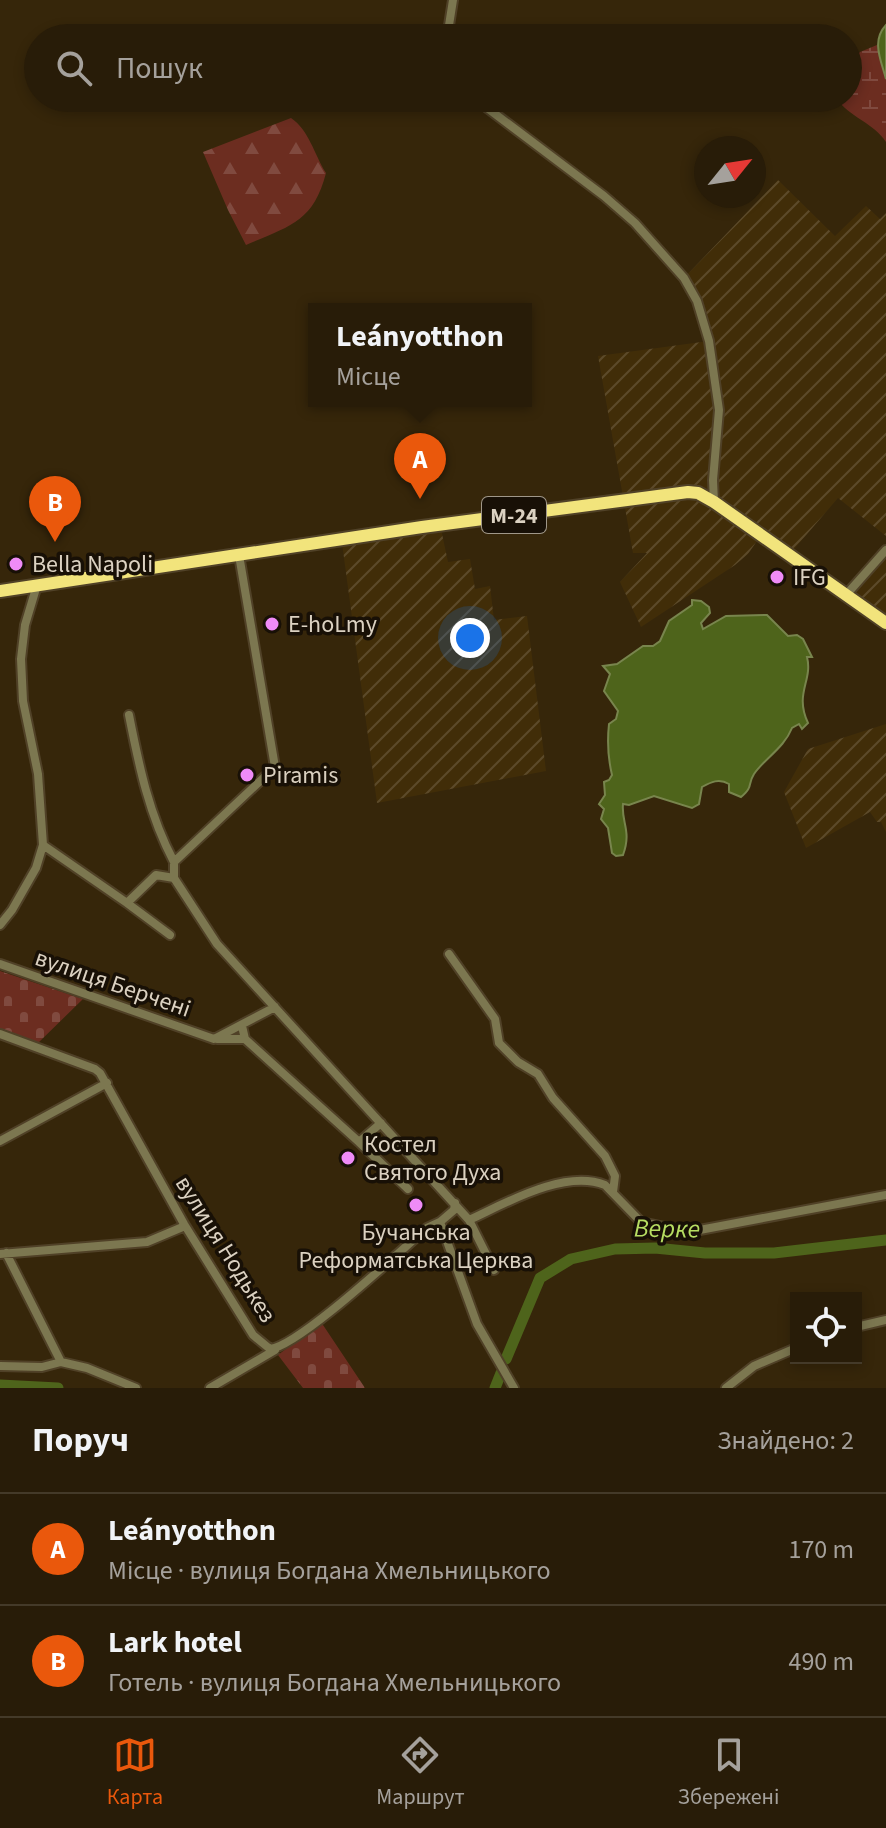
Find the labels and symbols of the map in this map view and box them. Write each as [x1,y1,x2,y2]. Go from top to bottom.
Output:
north arrow [694,136,766,208]
pin: A [394,433,446,499]
pin: B [29,476,81,542]
road number: М-24 [482,497,546,533]
place label: Bella Napoli [32,547,153,582]
marker: Bella Napoli [7,555,25,573]
place label: IFG [793,560,826,595]
marker: IFG [768,568,786,586]
place label: E-hoLmy [288,607,377,642]
marker: E-hoLmy [263,615,281,633]
your location [450,618,490,658]
place label: Piramis [263,758,338,793]
marker: Piramis [238,766,256,784]
street label: вулиця Берчені [30,940,195,1027]
place label: Костел Святого Духа [364,1127,501,1190]
marker: Костел Святого Духа [339,1149,357,1167]
street label: вулиця Нодькез [166,1169,285,1330]
marker: Бучанська Реформатська Церква [407,1196,425,1214]
water label: Верке [634,1209,700,1248]
place label: Бучанська Реформатська Церква [299,1215,533,1278]

